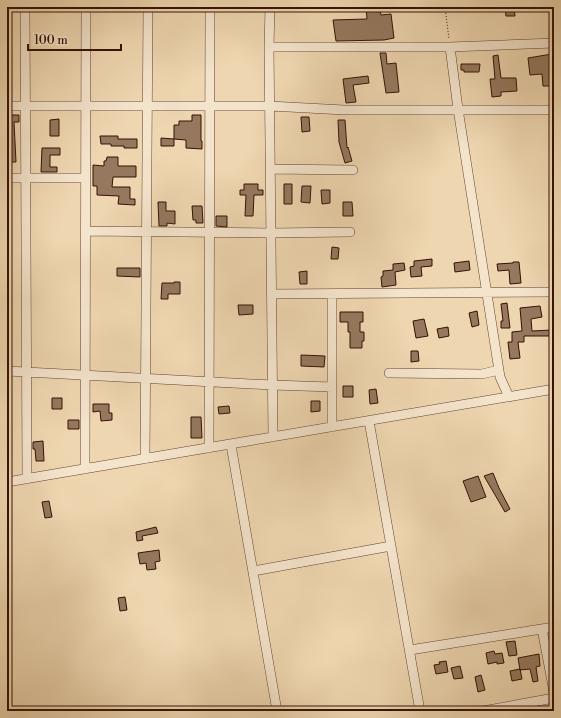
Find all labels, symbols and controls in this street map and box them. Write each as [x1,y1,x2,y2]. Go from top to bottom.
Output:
scale bar [28,26,121,52]
text: 100 m [34,33,68,48]

